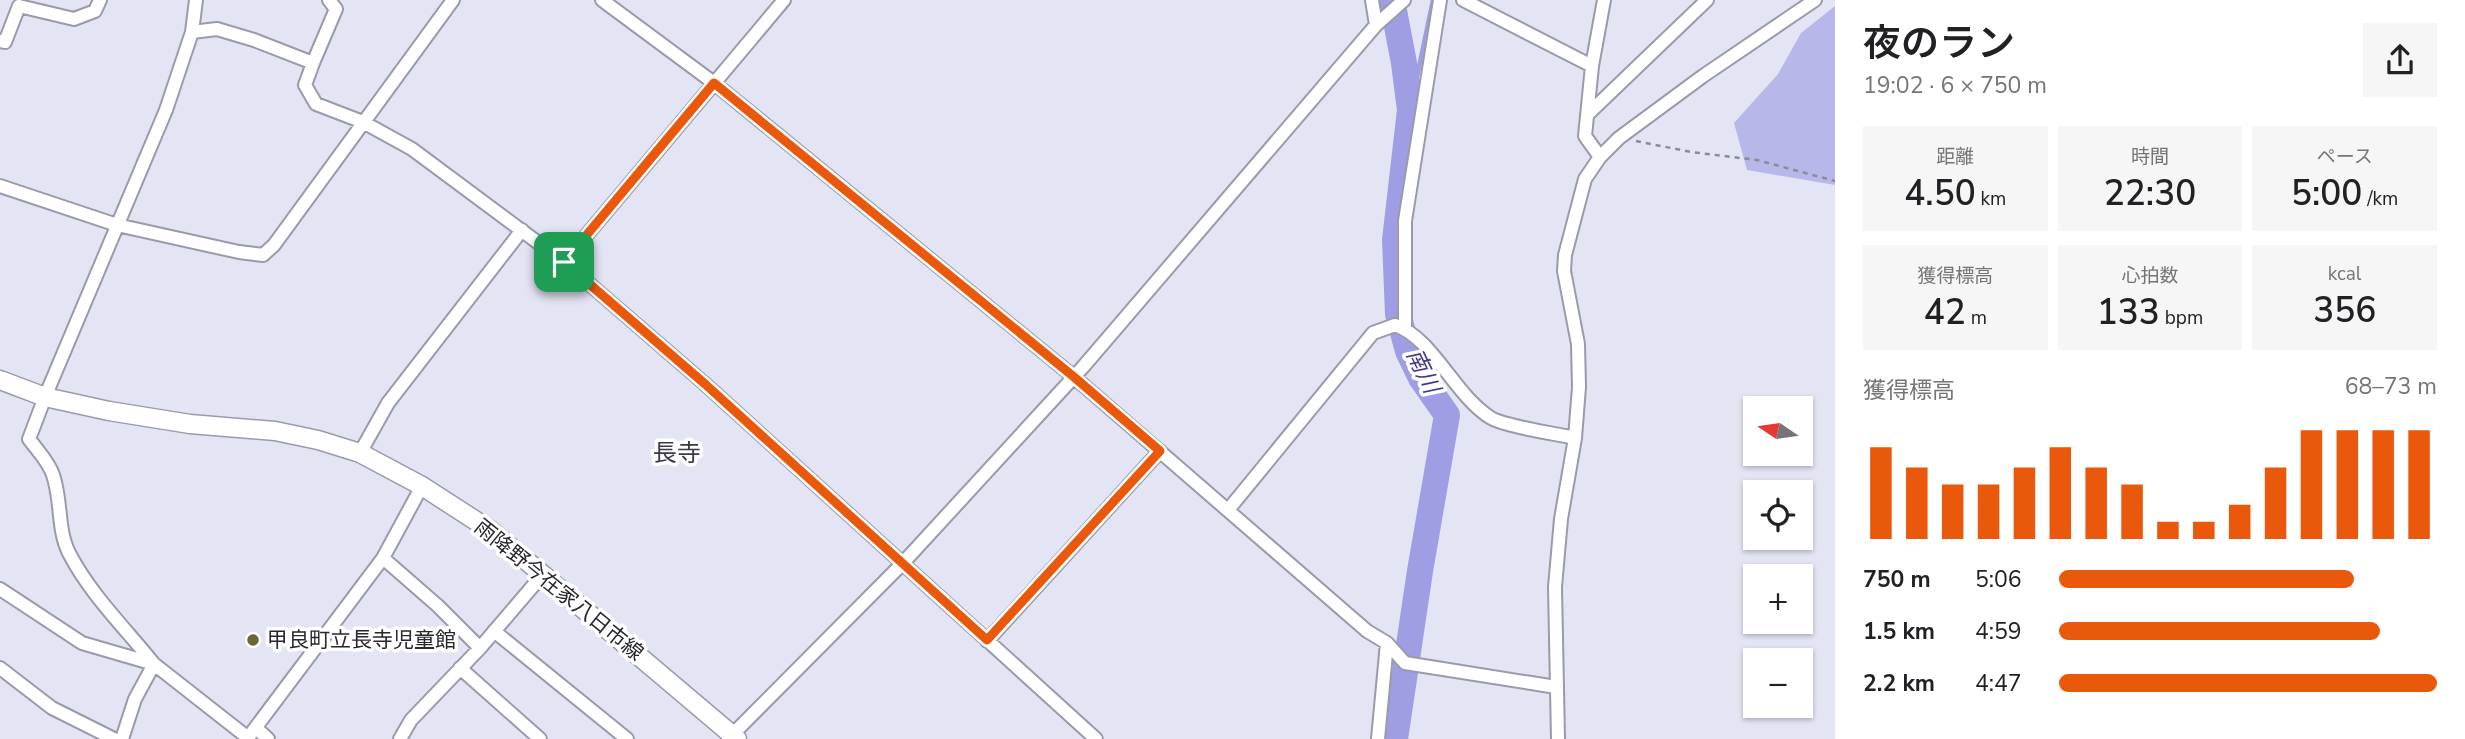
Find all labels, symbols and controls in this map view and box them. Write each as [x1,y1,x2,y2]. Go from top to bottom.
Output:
text: 夜のラン [1863,18,2015,69]
button: share [2363,23,2437,97]
text: 19:02 · 6 × 750 m [1863,70,2047,101]
text: 距離 [1936,144,1974,170]
text: 時間 [2131,144,2169,170]
text: ペース [2317,144,2373,170]
text: 4.50 [1904,170,1976,217]
text: 22:30 [2104,170,2196,217]
text: 5:00 [2291,170,2362,217]
text: km [1976,186,2006,212]
text: /km [2362,186,2398,212]
pin [534,232,594,292]
icon: arrive [545,243,583,281]
text: kcal [2328,261,2362,287]
text: 獲得標高 [1917,263,1993,289]
text: 心拍数 [2121,263,2179,289]
text: 356 [2313,287,2376,334]
text: 42 [1924,289,1966,336]
text: 133 [2097,289,2160,336]
text: m [1966,305,1987,331]
text: bpm [2160,305,2203,331]
water label: 南川 [1399,344,1448,401]
text: 68–73 m [2345,371,2437,402]
text: 獲得標高 [1863,375,1955,406]
north arrow [1743,396,1813,466]
map controls [1743,396,1813,718]
district label: 長寺 [653,437,701,469]
button: locate [1743,480,1813,550]
street label: 雨降野今在家八日市線 [469,513,649,667]
button: + [1743,564,1813,634]
text: 750 m [1863,564,1931,595]
text: 5:06 [1975,564,2022,595]
text: 1.5 km [1863,616,1935,647]
text: 4:59 [1975,616,2022,647]
place label: 甲良町立長寺児童館 [267,626,456,654]
marker: 甲良町立長寺児童館 [245,632,261,648]
button: − [1743,648,1813,718]
text: 2.2 km [1863,668,1935,699]
text: 4:47 [1975,668,2022,699]

